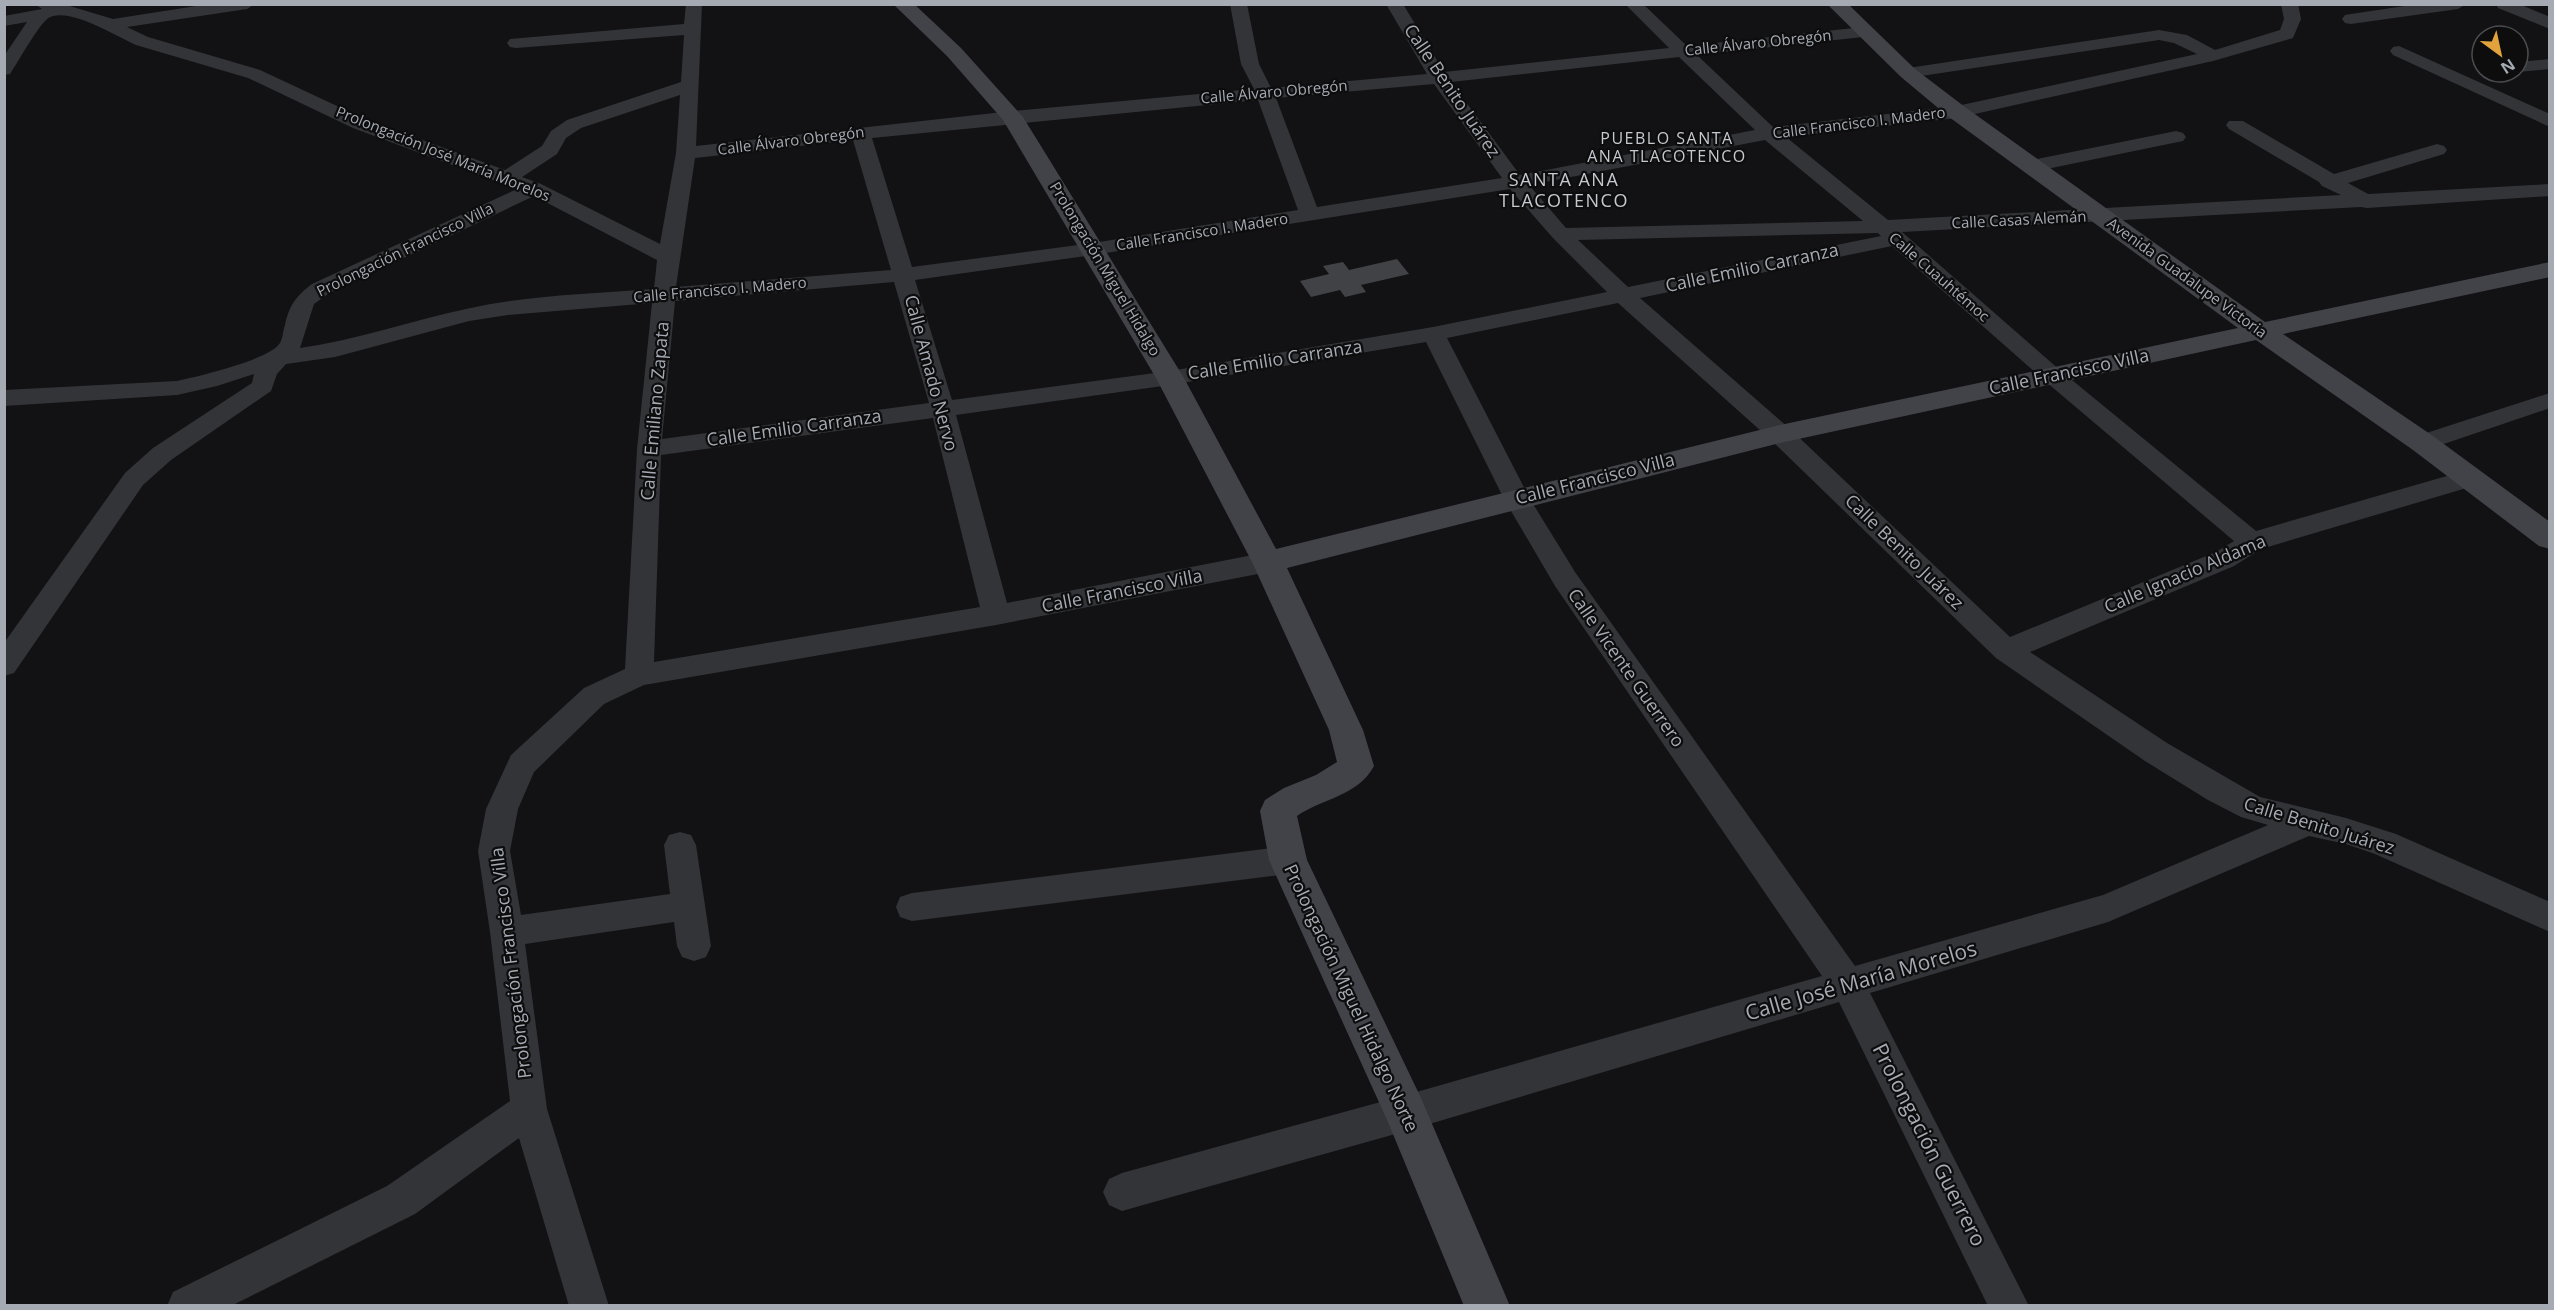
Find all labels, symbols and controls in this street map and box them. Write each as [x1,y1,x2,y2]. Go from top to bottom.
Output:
street label: Calle Benito Juárez [1399,19,1506,162]
street label: Calle Álvaro Obregón [1683,24,1832,60]
north arrow [2470,24,2530,84]
text: N [2497,54,2520,79]
street label: Calle Álvaro Obregón [1200,75,1348,107]
street label: Prolongación José María Morelos [333,101,553,205]
street label: Calle Francisco I. Madero [1771,101,1946,143]
street label: Calle Álvaro Obregón [716,121,865,159]
district label: PUEBLO SANTA ANA TLACOTENCO [1587,127,1747,167]
district label: SANTA ANA TLACOTENCO [1499,167,1629,212]
street label: Prolongación Miguel Hidalgo [1046,178,1166,359]
street label: Prolongación Francisco Villa [313,198,496,301]
street label: Calle Casas Alemán [1951,205,2087,233]
street label: Calle Francisco I. Madero [1114,208,1289,254]
street label: Avenida Guadalupe Victoria [2104,212,2271,342]
street label: Calle Cuauhtémoc [1885,227,1994,325]
street label: Calle Emilio Carranza [1663,237,1841,297]
street label: Calle Francisco I. Madero [632,271,807,307]
street label: Calle Amado Nervo [900,292,964,453]
street label: Calle Emiliano Zapata [634,320,674,502]
street label: Calle Emilio Carranza [1186,333,1364,385]
street label: Calle Francisco Villa [1987,342,2151,400]
street label: Calle Emilio Carranza [705,403,883,451]
street label: Calle Francisco Villa [1513,447,1677,509]
street label: Calle Benito Juárez [1840,488,1969,614]
street label: Calle Ignacio Aldama [2100,528,2269,618]
street label: Calle Francisco Villa [1039,563,1204,617]
street label: Calle Vicente Guerrero [1563,583,1691,752]
street label: Calle Benito Juárez [2241,791,2398,859]
street label: Prolongación Francisco Villa [484,846,536,1080]
street label: Prolongación Miguel Hidalgo Norte [1279,860,1425,1135]
street label: Calle José María Morelos [1742,934,1980,1027]
street label: Prolongación Guerrero [1867,1038,1993,1251]

